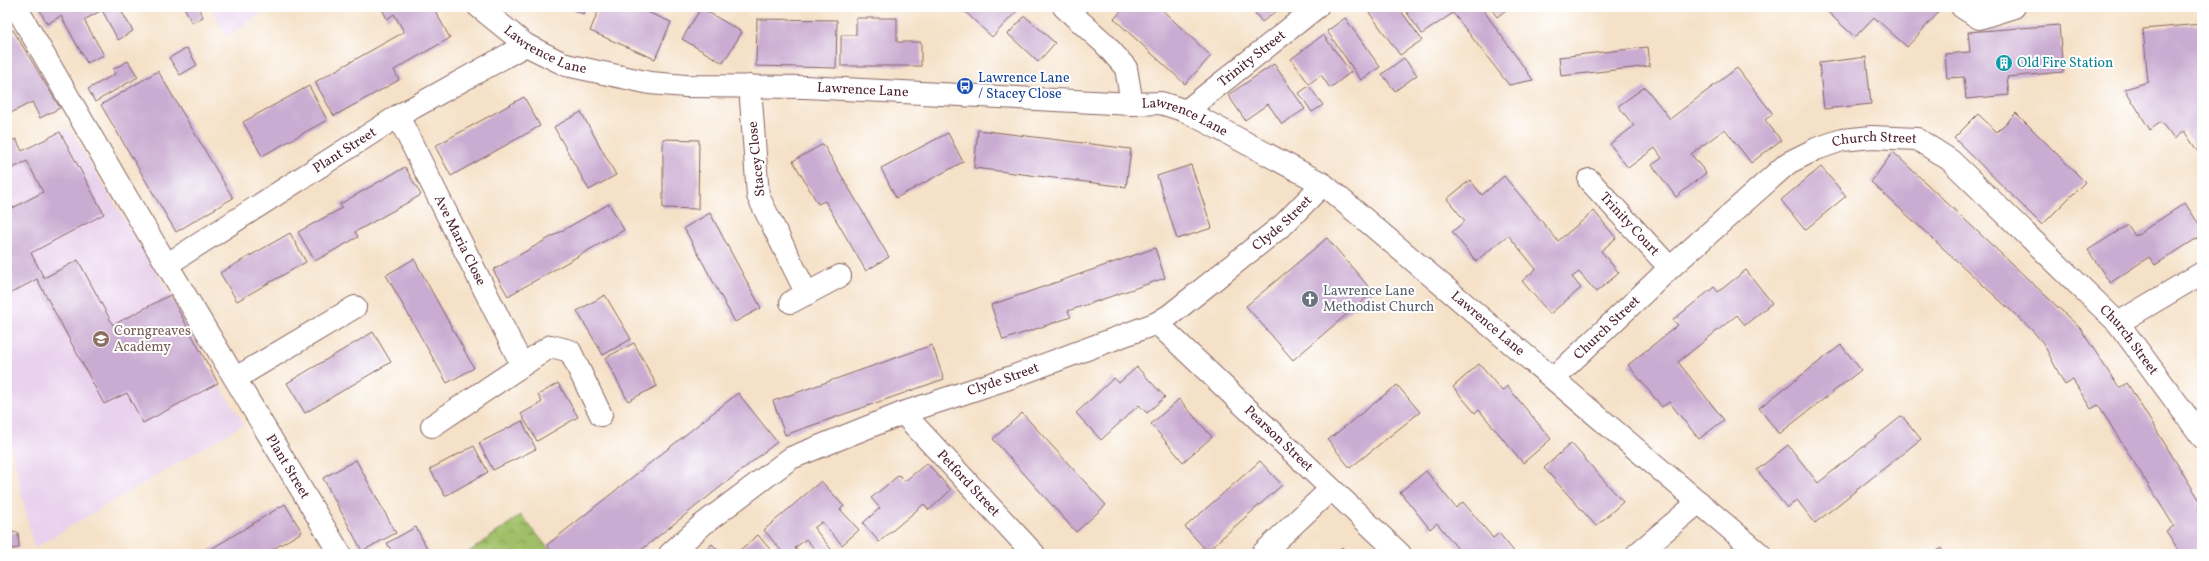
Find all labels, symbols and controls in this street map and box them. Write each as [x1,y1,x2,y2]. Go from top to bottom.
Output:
street label: Lawrence Lane [500,21,589,79]
street label: Trinity Street [1214,26,1290,92]
building icon: Old Fire Station [1994,53,2014,73]
place label: Old Fire Station [2017,54,2113,73]
place label: Lawrence Lane / Stacey Close [978,69,1070,104]
bus stop icon: Lawrence Lane / Stacey Close [955,76,975,96]
street label: Lawrence Lane [816,78,909,102]
street label: Lawrence Lane [1141,92,1231,141]
street label: Stacey Close [744,120,770,198]
street label: Plant Street [309,123,380,178]
street label: Church Street [1829,127,1917,152]
street label: Trinity Court [1595,188,1664,260]
street label: Clyde Street [1248,191,1316,255]
street label: Ave Maria Close [429,192,491,289]
place label: Lawrence Lane Methodist Church [1323,282,1434,317]
street label: Lawrence Lane [1447,287,1529,361]
church icon: Lawrence Lane Methodist Church [1300,289,1320,309]
street label: Church Street [1570,292,1644,364]
street label: Church Street [2095,300,2163,379]
place label: Corngreaves Academy [114,322,191,357]
school or university icon: Corngreaves Academy [91,329,111,349]
street label: Clyde Street [965,358,1042,401]
street label: Pearson Street [1240,401,1318,476]
street label: Plant Street [261,431,314,503]
street label: Petford Street [932,446,1004,521]

